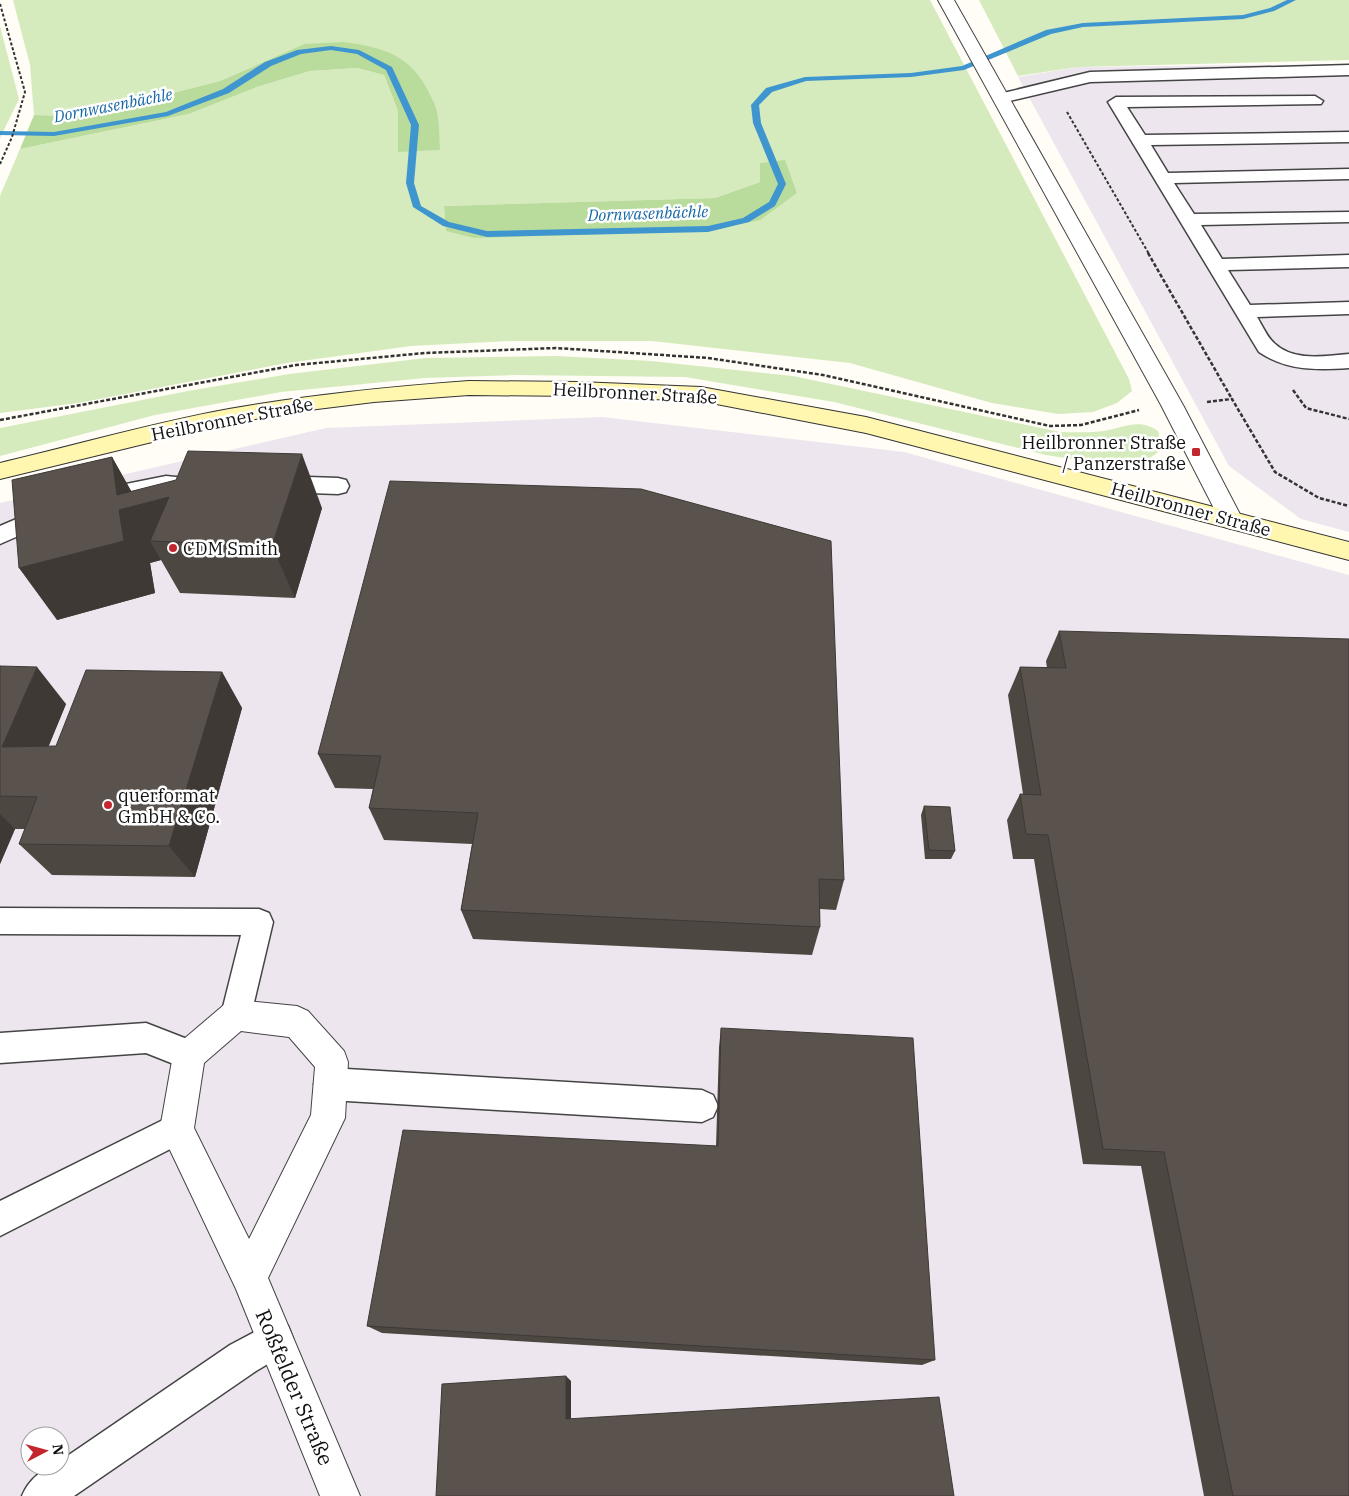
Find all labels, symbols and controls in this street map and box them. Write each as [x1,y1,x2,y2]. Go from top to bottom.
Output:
water label: Dornwasenbächle [51,84,174,127]
water label: Dornwasenbächle [586,201,709,225]
street label: Heilbronner Straße [552,377,718,409]
street label: Heilbronner Straße [149,392,315,446]
place label: Heilbronner Straße / Panzerstraße [1021,431,1186,475]
marker: Heilbronner Straße / Panzerstraße [1190,446,1202,458]
street label: Heilbronner Straße [1109,477,1273,541]
place label: CDM Smith [183,537,278,560]
marker: CDM Smith [167,542,179,554]
place label: querformat GmbH & Co. [118,784,220,828]
marker: querformat GmbH & Co. [102,799,114,811]
street label: Roßfelder Straße [249,1305,341,1469]
north arrow [20,1426,70,1476]
text: N [48,1443,67,1456]

